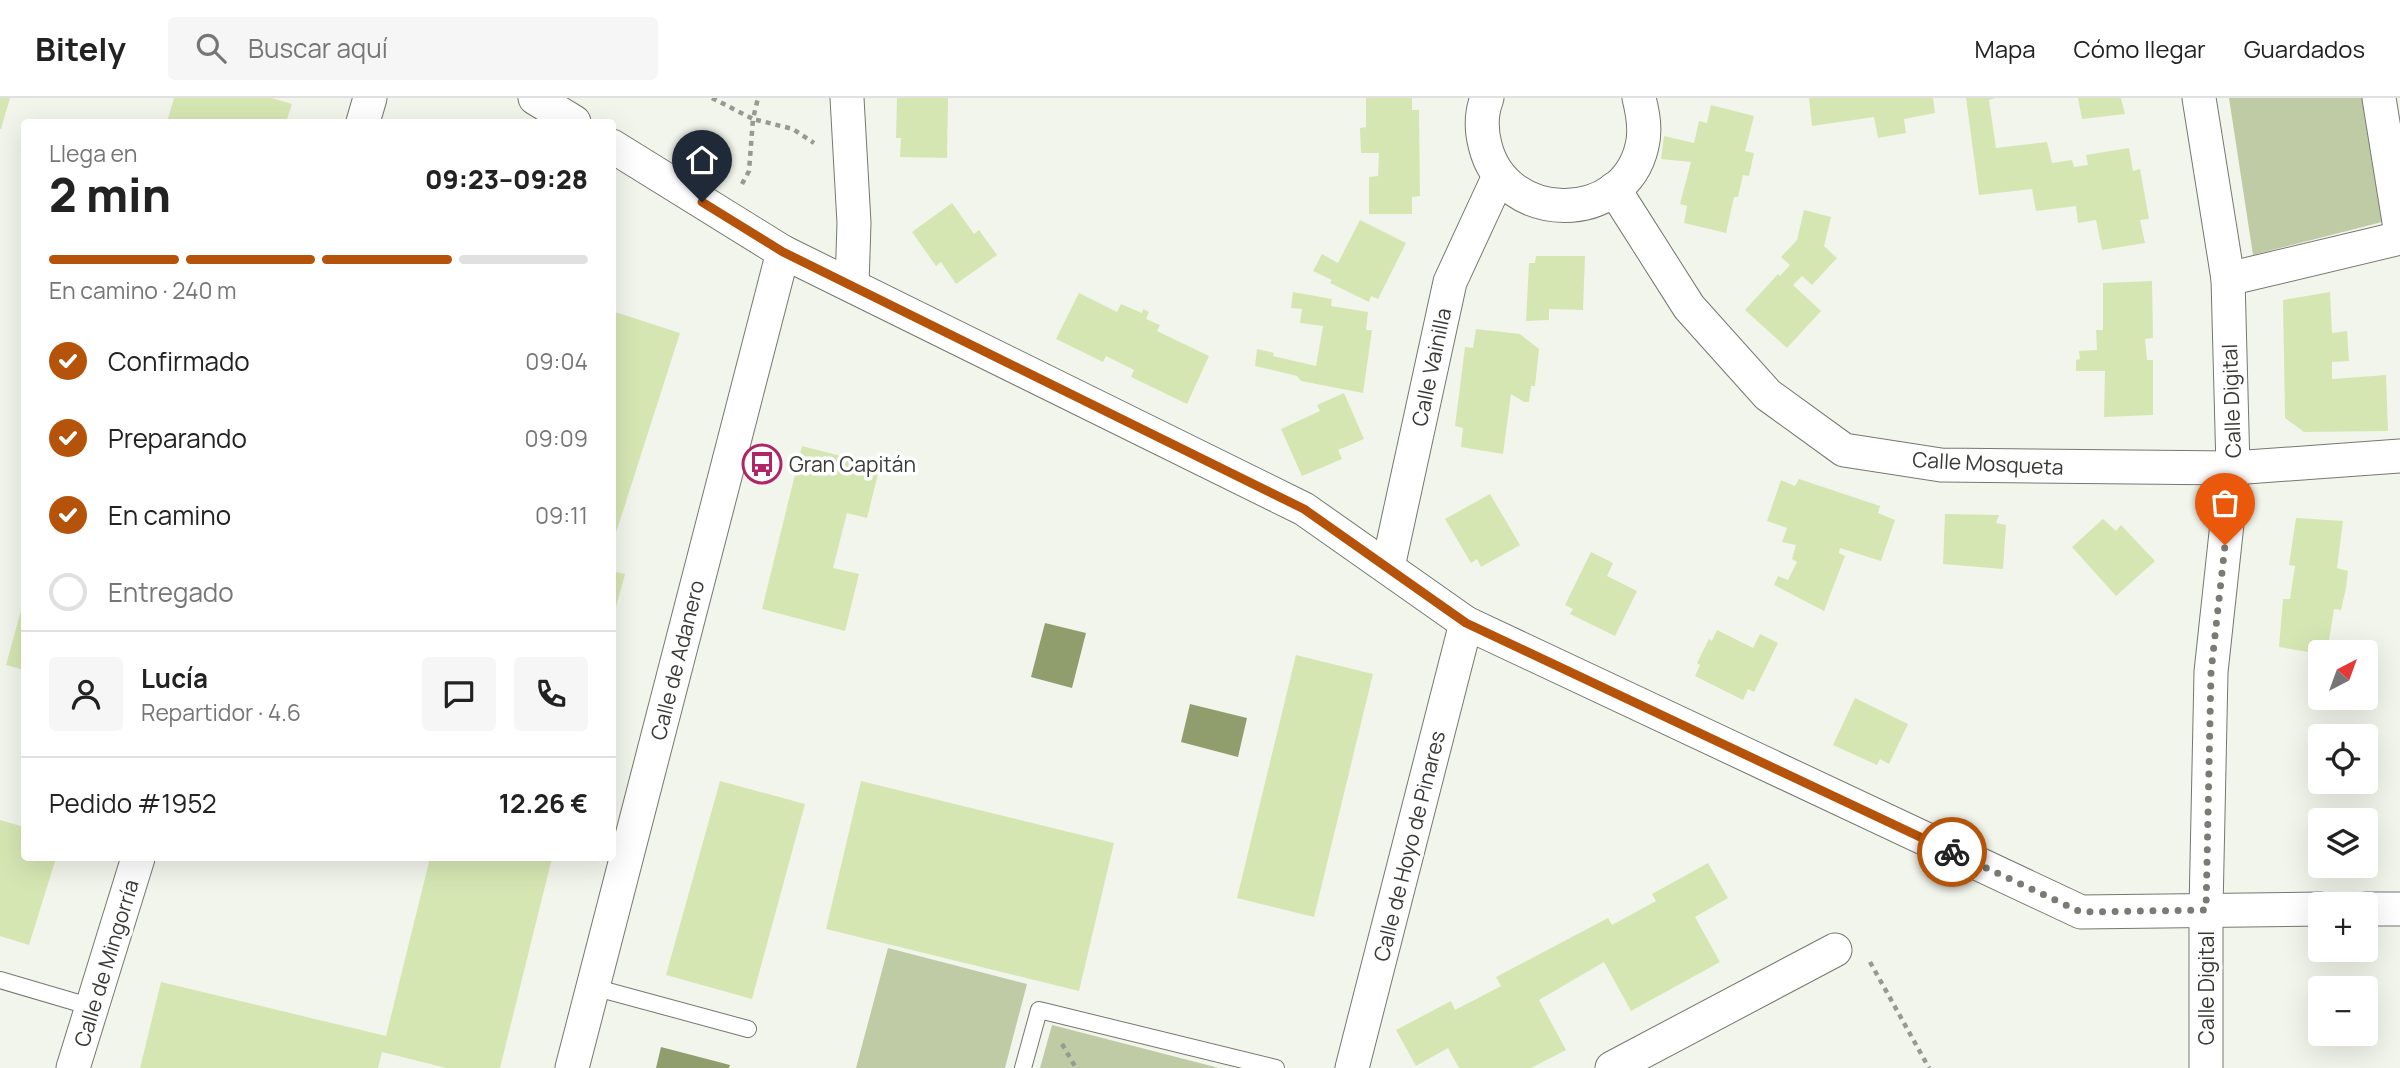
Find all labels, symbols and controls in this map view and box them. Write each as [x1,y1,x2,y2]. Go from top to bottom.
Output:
search box [168,17,658,80]
text: Bitely [35,26,126,71]
icon: search [192,29,230,67]
text: Buscar aquí [248,30,388,66]
text: Mapa [1975,32,2036,65]
text: Cómo llegar [2074,32,2206,65]
text: Guardados [2244,32,2365,65]
pin [672,130,732,202]
text: Llega en [49,137,137,169]
icon: home [683,141,721,179]
text: 09:23–09:28 [425,161,588,197]
text: 2 min [49,163,171,226]
text: En camino · 240 m [49,274,237,306]
street label: Calle Vainilla [1405,305,1457,429]
icon: check [49,342,87,380]
text: Confirmado [108,343,250,379]
street label: Calle Digital [2215,343,2247,459]
text: 09:04 [525,345,588,377]
icon: check [49,419,87,457]
text: Preparando [108,420,247,456]
text: 09:09 [525,422,588,454]
bus stop icon: Gran Capitán [741,443,783,485]
street label: Calle Mosqueta [1912,445,2064,481]
place label: Gran Capitán [789,450,916,478]
pin [2195,473,2255,545]
icon: bag [2206,484,2244,522]
icon: check [49,496,87,534]
text: En camino [108,497,231,533]
text: 09:11 [535,499,588,531]
text: Entregado [108,574,234,610]
street label: Calle de Adanero [644,577,710,743]
north arrow [2308,640,2378,710]
map controls [2308,640,2378,1046]
button: person [49,657,123,731]
button: chat [422,657,496,731]
button: phone [514,657,588,731]
text: Lucía [141,660,208,696]
text: Repartidor · 4.6 [141,696,301,728]
button: locate [2308,724,2378,794]
street label: Calle de Hoyo de Pinares [1367,728,1451,964]
text: Pedido #1952 [49,785,217,821]
text: 12.26 € [499,785,588,821]
button: layers [2308,808,2378,878]
courier [1917,817,1987,887]
icon: bike [1933,833,1971,871]
street label: Calle de Mingorría [67,876,145,1050]
button: + [2308,892,2378,962]
street label: Calle Digital [2192,931,2220,1045]
button: − [2308,976,2378,1046]

